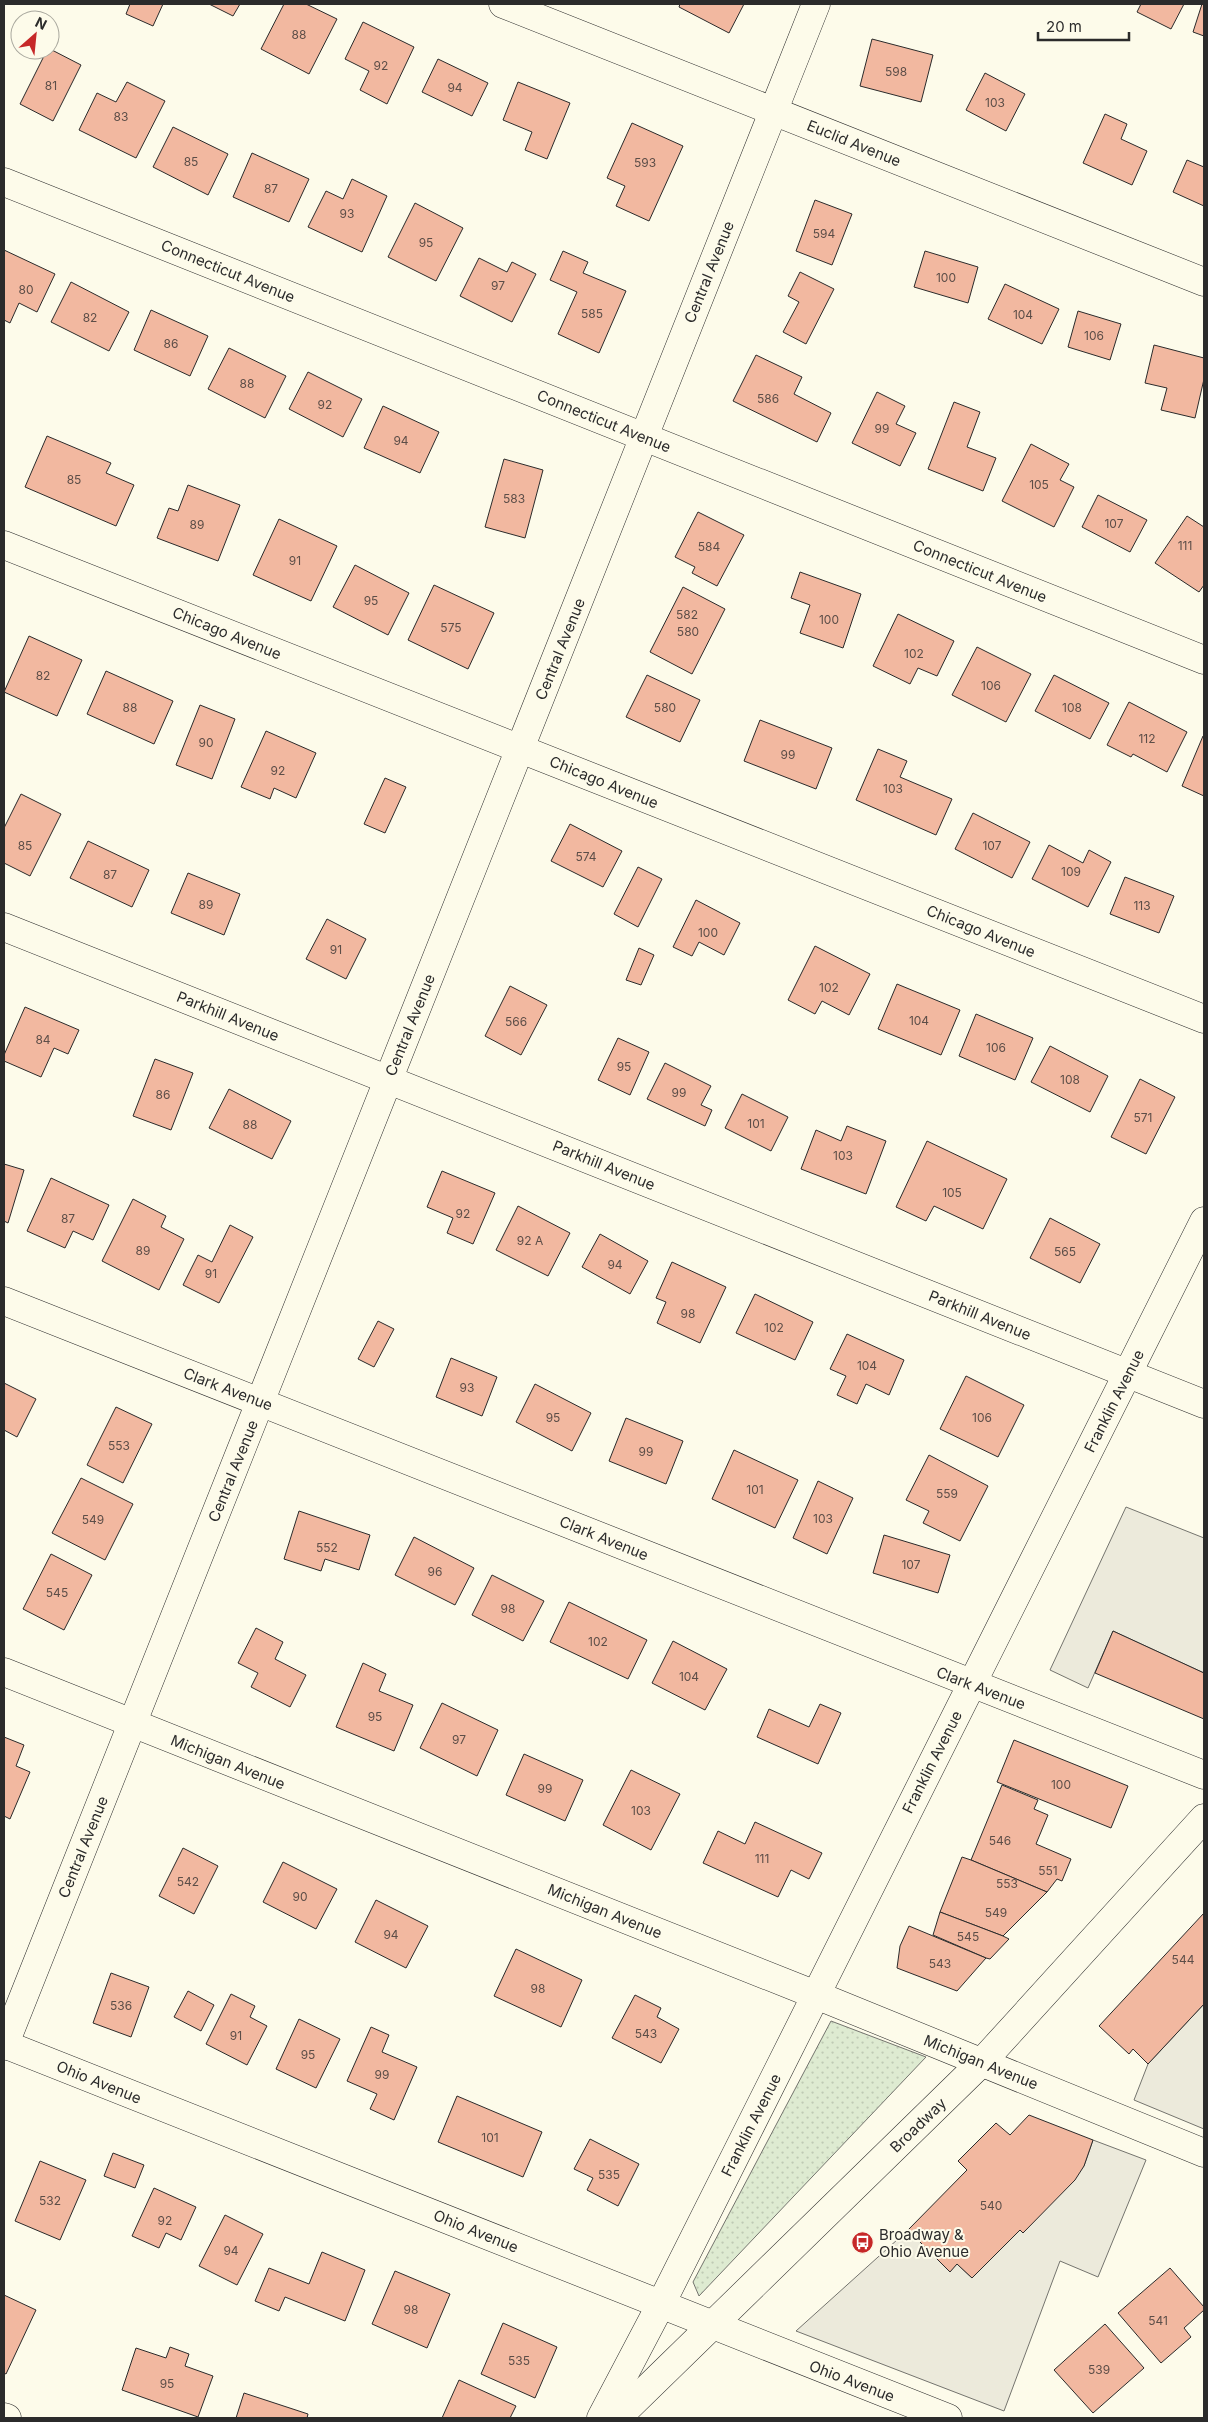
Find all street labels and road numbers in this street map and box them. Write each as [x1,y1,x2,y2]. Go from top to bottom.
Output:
street label: Euclid Avenue [804,115,904,171]
street label: Central Avenue [680,218,738,326]
street label: Connecticut Avenue [158,235,298,307]
street label: Connecticut Avenue [534,385,674,457]
street label: Connecticut Avenue [910,535,1050,607]
street label: Central Avenue [531,595,589,703]
street label: Chicago Avenue [170,603,284,663]
street label: Chicago Avenue [547,752,661,812]
street label: Chicago Avenue [924,901,1038,961]
street label: Central Avenue [381,971,439,1079]
street label: Parkhill Avenue [174,987,282,1045]
street label: Parkhill Avenue [550,1136,658,1194]
street label: Parkhill Avenue [926,1286,1034,1344]
street label: Franklin Avenue [1080,1347,1148,1455]
street label: Clark Avenue [181,1363,275,1415]
street label: Central Avenue [204,1417,262,1525]
street label: Clark Avenue [557,1512,651,1564]
street label: Clark Avenue [934,1662,1028,1714]
street label: Franklin Avenue [898,1708,966,1816]
street label: Michigan Avenue [168,1730,288,1794]
street label: Central Avenue [54,1793,112,1901]
street label: Michigan Avenue [545,1879,665,1943]
street label: Michigan Avenue [921,2030,1041,2094]
street label: Ohio Avenue [54,2056,144,2108]
street label: Franklin Avenue [717,2071,785,2179]
street label: Broadway [886,2093,950,2156]
street label: Ohio Avenue [431,2205,521,2257]
street label: Ohio Avenue [807,2356,897,2406]

